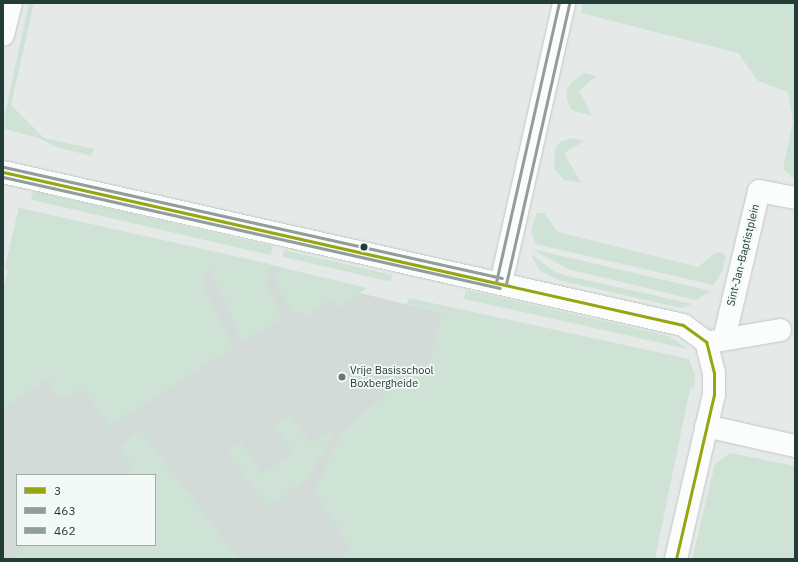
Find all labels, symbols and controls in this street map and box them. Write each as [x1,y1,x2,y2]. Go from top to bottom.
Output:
street label: Sint-Jan-Baptistplein [724,203,762,307]
unlabelled marker [359,242,369,252]
place label: Vrije Basisschool Boxbergheide [350,364,434,390]
marker: Vrije Basisschool Boxbergheide [337,372,347,382]
legend [16,474,156,546]
text: 3 [54,483,61,498]
text: 463 [54,503,76,518]
text: 462 [54,523,76,538]

